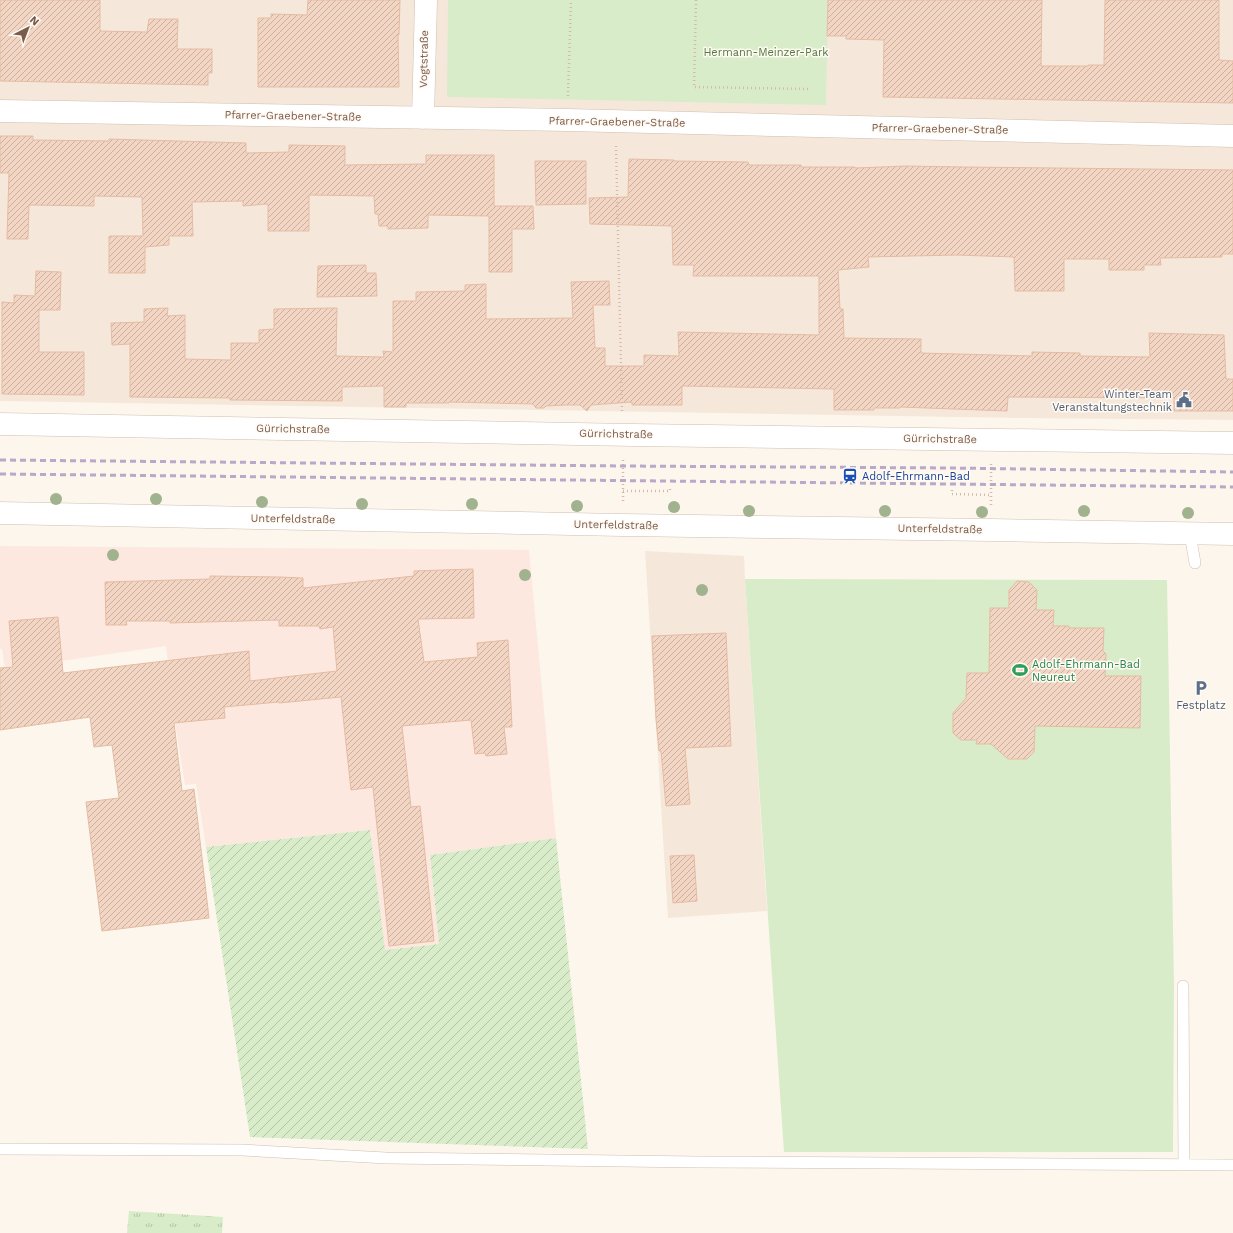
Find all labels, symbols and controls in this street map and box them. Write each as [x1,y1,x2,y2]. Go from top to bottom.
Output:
north arrow [8,8,48,48]
text: N [27,13,42,28]
street label: Vogtstraße [417,30,431,88]
park label: Hermann-Meinzer-Park [703,46,829,59]
street label: Pfarrer-Graebener-Straße [224,108,362,124]
street label: Pfarrer-Graebener-Straße [548,114,686,130]
street label: Pfarrer-Graebener-Straße [871,121,1009,137]
place label: Winter-Team Veranstaltungstechnik [1052,388,1172,414]
public building icon: Winter-Team Veranstaltungstechnik [1175,391,1193,409]
street label: Gürrichstraße [256,422,330,436]
street label: Gürrichstraße [579,427,653,441]
street label: Gürrichstraße [903,432,977,446]
station icon: Adolf-Ehrmann-Bad [841,467,859,485]
place label: Adolf-Ehrmann-Bad [862,470,970,483]
street label: Unterfeldstraße [250,512,336,526]
street label: Unterfeldstraße [573,518,659,532]
street label: Unterfeldstraße [897,522,983,536]
place label: Adolf-Ehrmann-Bad Neureut [1032,658,1140,684]
sports icon: Adolf-Ehrmann-Bad Neureut [1011,661,1029,679]
parking icon: Festplatz [1192,679,1210,697]
place label: Festplatz [1176,699,1226,712]

